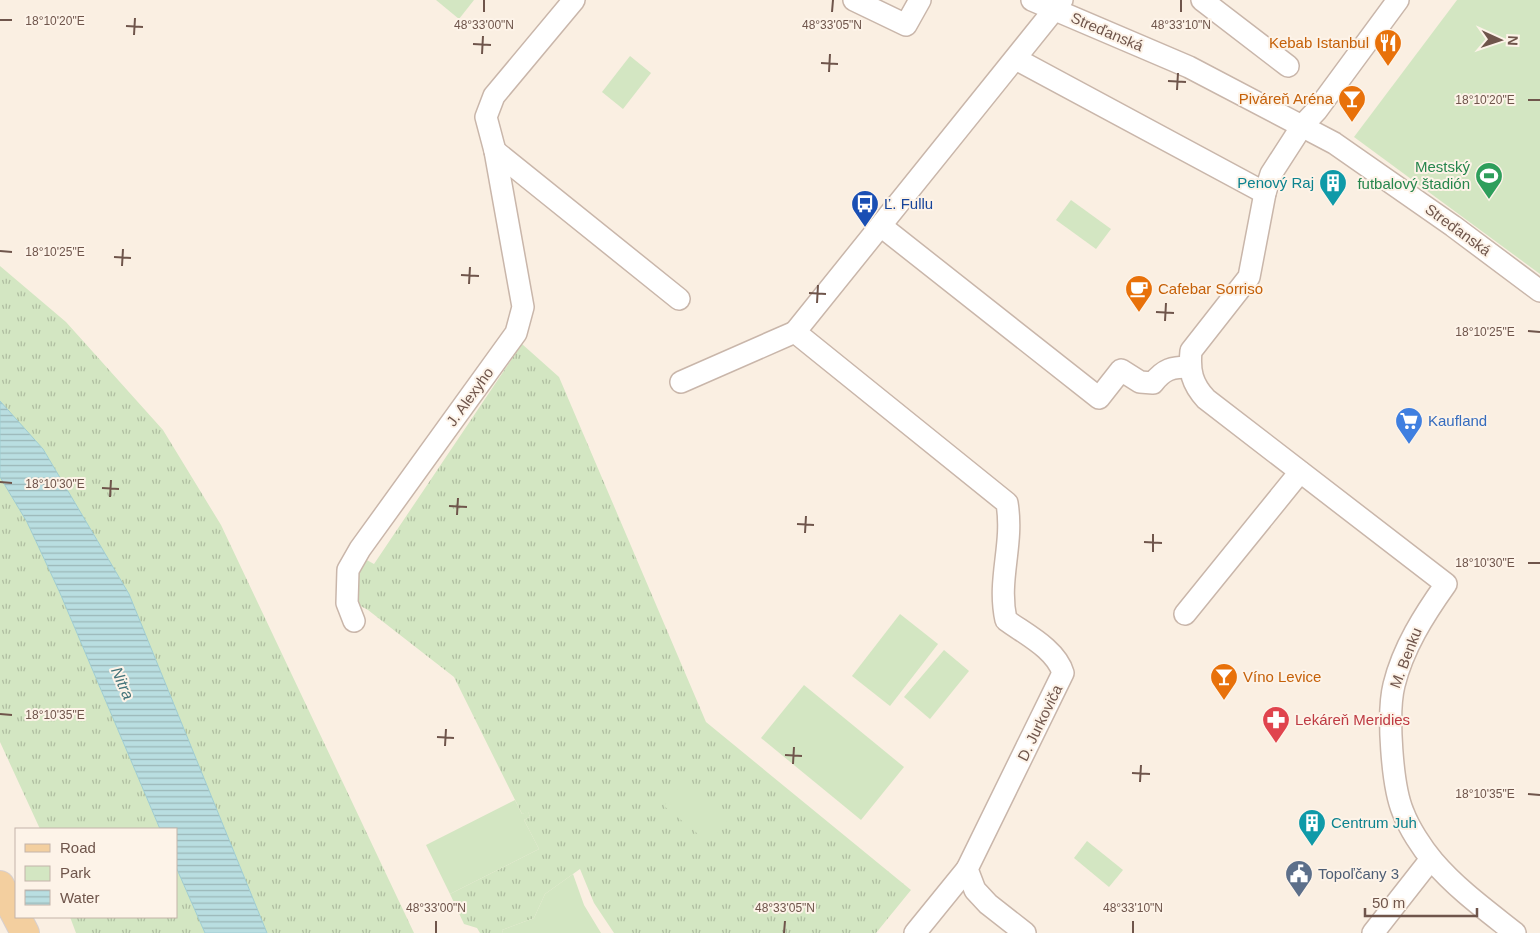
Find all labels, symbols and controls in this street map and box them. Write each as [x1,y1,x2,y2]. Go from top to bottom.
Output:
street label: Streďanská [1069,9,1146,55]
text: 18°10'20"E [25,14,85,28]
north arrow [1475,15,1525,65]
text: 48°33'00"N [454,18,514,32]
text: 48°33'05"N [802,18,862,32]
text: 48°33'10"N [1151,18,1211,32]
restaurant icon: Kebab Istanbul [1373,28,1403,67]
place label: Kebab Istanbul [1269,34,1369,51]
text: N [1505,35,1521,46]
bar icon: Piváreň Aréna [1337,84,1367,123]
place label: Piváreň Aréna [1239,90,1334,107]
text: 18°10'20"E [1455,93,1515,107]
place label: Mestský futbalový štadión [1357,158,1470,192]
sports icon: Mestský futbalový štadión [1474,161,1504,200]
building icon: Penový Raj [1318,168,1348,207]
place label: Penový Raj [1237,174,1314,191]
bus stop icon: Ľ. Fullu [850,189,880,228]
place label: Ľ. Fullu [884,195,933,212]
street label: Streďanská [1422,200,1495,259]
text: 18°10'25"E [25,245,85,259]
cafe icon: Cafebar Sorriso [1124,274,1154,313]
place label: Cafebar Sorriso [1158,280,1263,297]
text: 18°10'25"E [1455,325,1515,339]
street label: J. Alexyho [443,364,497,429]
supermarket icon: Kaufland [1394,406,1424,445]
place label: Kaufland [1428,412,1487,429]
text: 18°10'30"E [25,477,85,491]
text: 18°10'30"E [1455,556,1515,570]
street label: M. Benku [1386,625,1425,690]
bar icon: Víno Levice [1209,662,1239,701]
water label: Nitra [108,664,137,702]
place label: Víno Levice [1243,668,1321,685]
street label: D. Jurkoviča [1014,681,1066,764]
pharmacy icon: Lekáreň Meridies [1261,705,1291,744]
text: 18°10'35"E [25,708,85,722]
place label: Lekáreň Meridies [1295,711,1410,728]
text: 18°10'35"E [1455,787,1515,801]
building icon: Centrum Juh [1297,808,1327,847]
place label: Centrum Juh [1331,814,1417,831]
legend [15,828,178,918]
text: Road [60,839,96,856]
public building icon: Topoľčany 3 [1284,859,1314,898]
text: Park [60,864,91,881]
place label: Topoľčany 3 [1318,865,1399,882]
scale bar [1365,886,1478,918]
text: Water [60,889,99,906]
text: 50 m [1372,894,1405,911]
text: 48°33'00"N [406,901,466,915]
text: 48°33'05"N [755,901,815,915]
text: 48°33'10"N [1103,901,1163,915]

